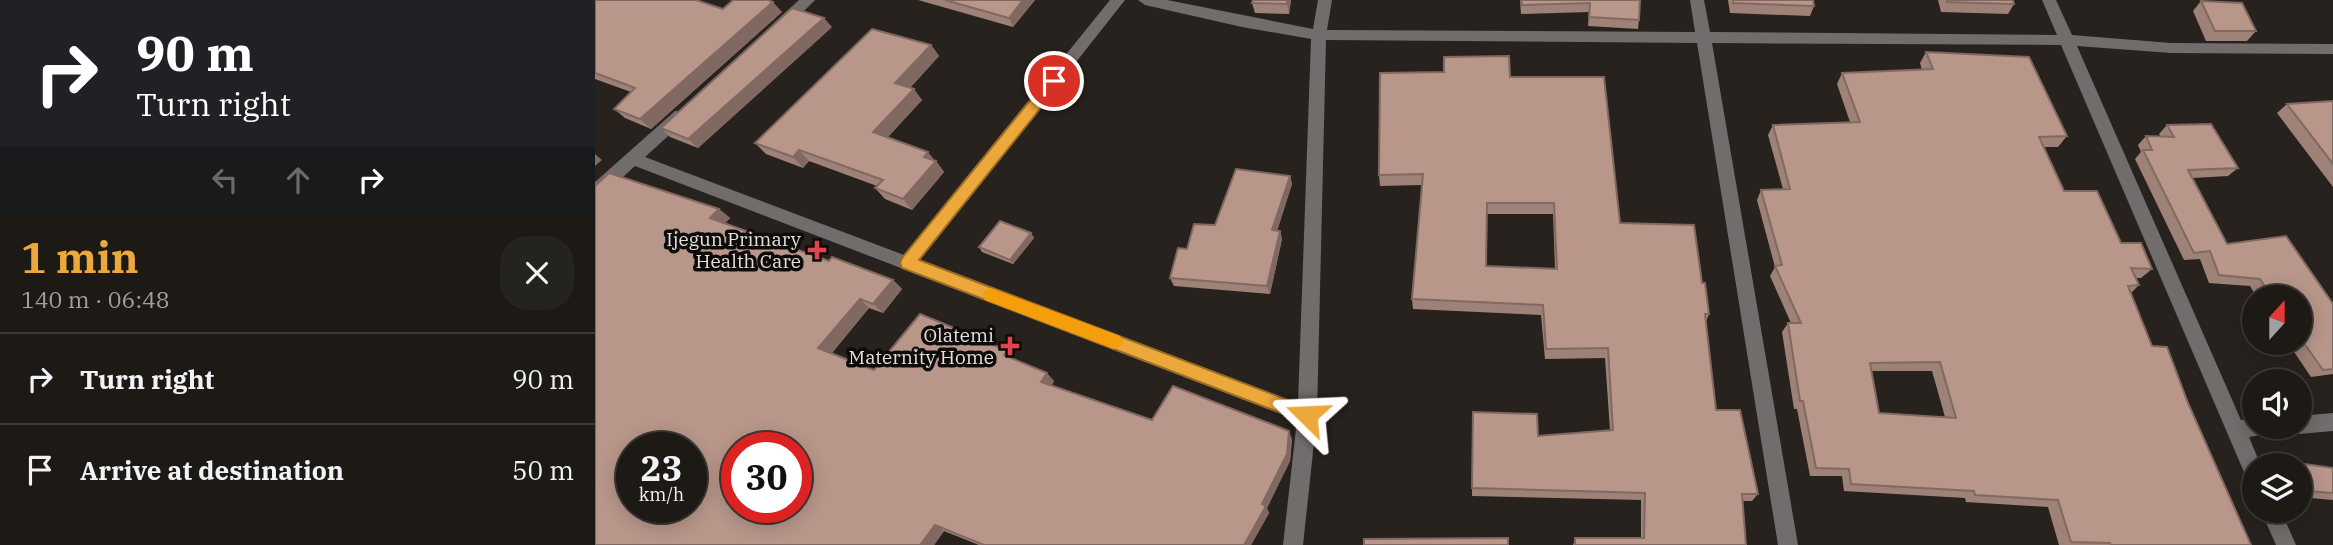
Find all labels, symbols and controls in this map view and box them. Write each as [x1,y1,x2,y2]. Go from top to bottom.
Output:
text: 90 m [136,21,254,84]
icon: right [21,28,112,119]
pin [1024,51,1084,111]
icon: arrive [1035,62,1073,100]
text: Turn right [136,83,291,125]
icon: left [206,161,244,199]
icon: ahead [279,161,317,199]
icon: right [352,161,390,199]
place label: Ijegun Primary Health Care [666,227,802,273]
text: 1 min [21,230,139,285]
button: close [500,236,574,310]
marker: Ijegun Primary Health Care [807,240,827,260]
text: 140 m · 06:48 [21,284,170,314]
north arrow [2242,285,2312,355]
map controls [2242,285,2312,523]
place label: Olatemi Maternity Home [849,323,994,369]
marker: Olatemi Maternity Home [1000,336,1020,356]
icon: right [21,360,59,398]
text: Turn right [80,362,214,396]
text: 90 m [512,362,574,396]
button: sound [2242,369,2312,439]
position arrow [1270,378,1344,452]
speed limit sign: 30 [721,432,812,523]
text: 23 [640,445,683,491]
icon: arrive [21,451,59,489]
text: Arrive at destination [80,453,344,487]
text: 50 m [512,453,574,487]
button: layers [2242,453,2312,523]
text: km/h [639,483,684,506]

